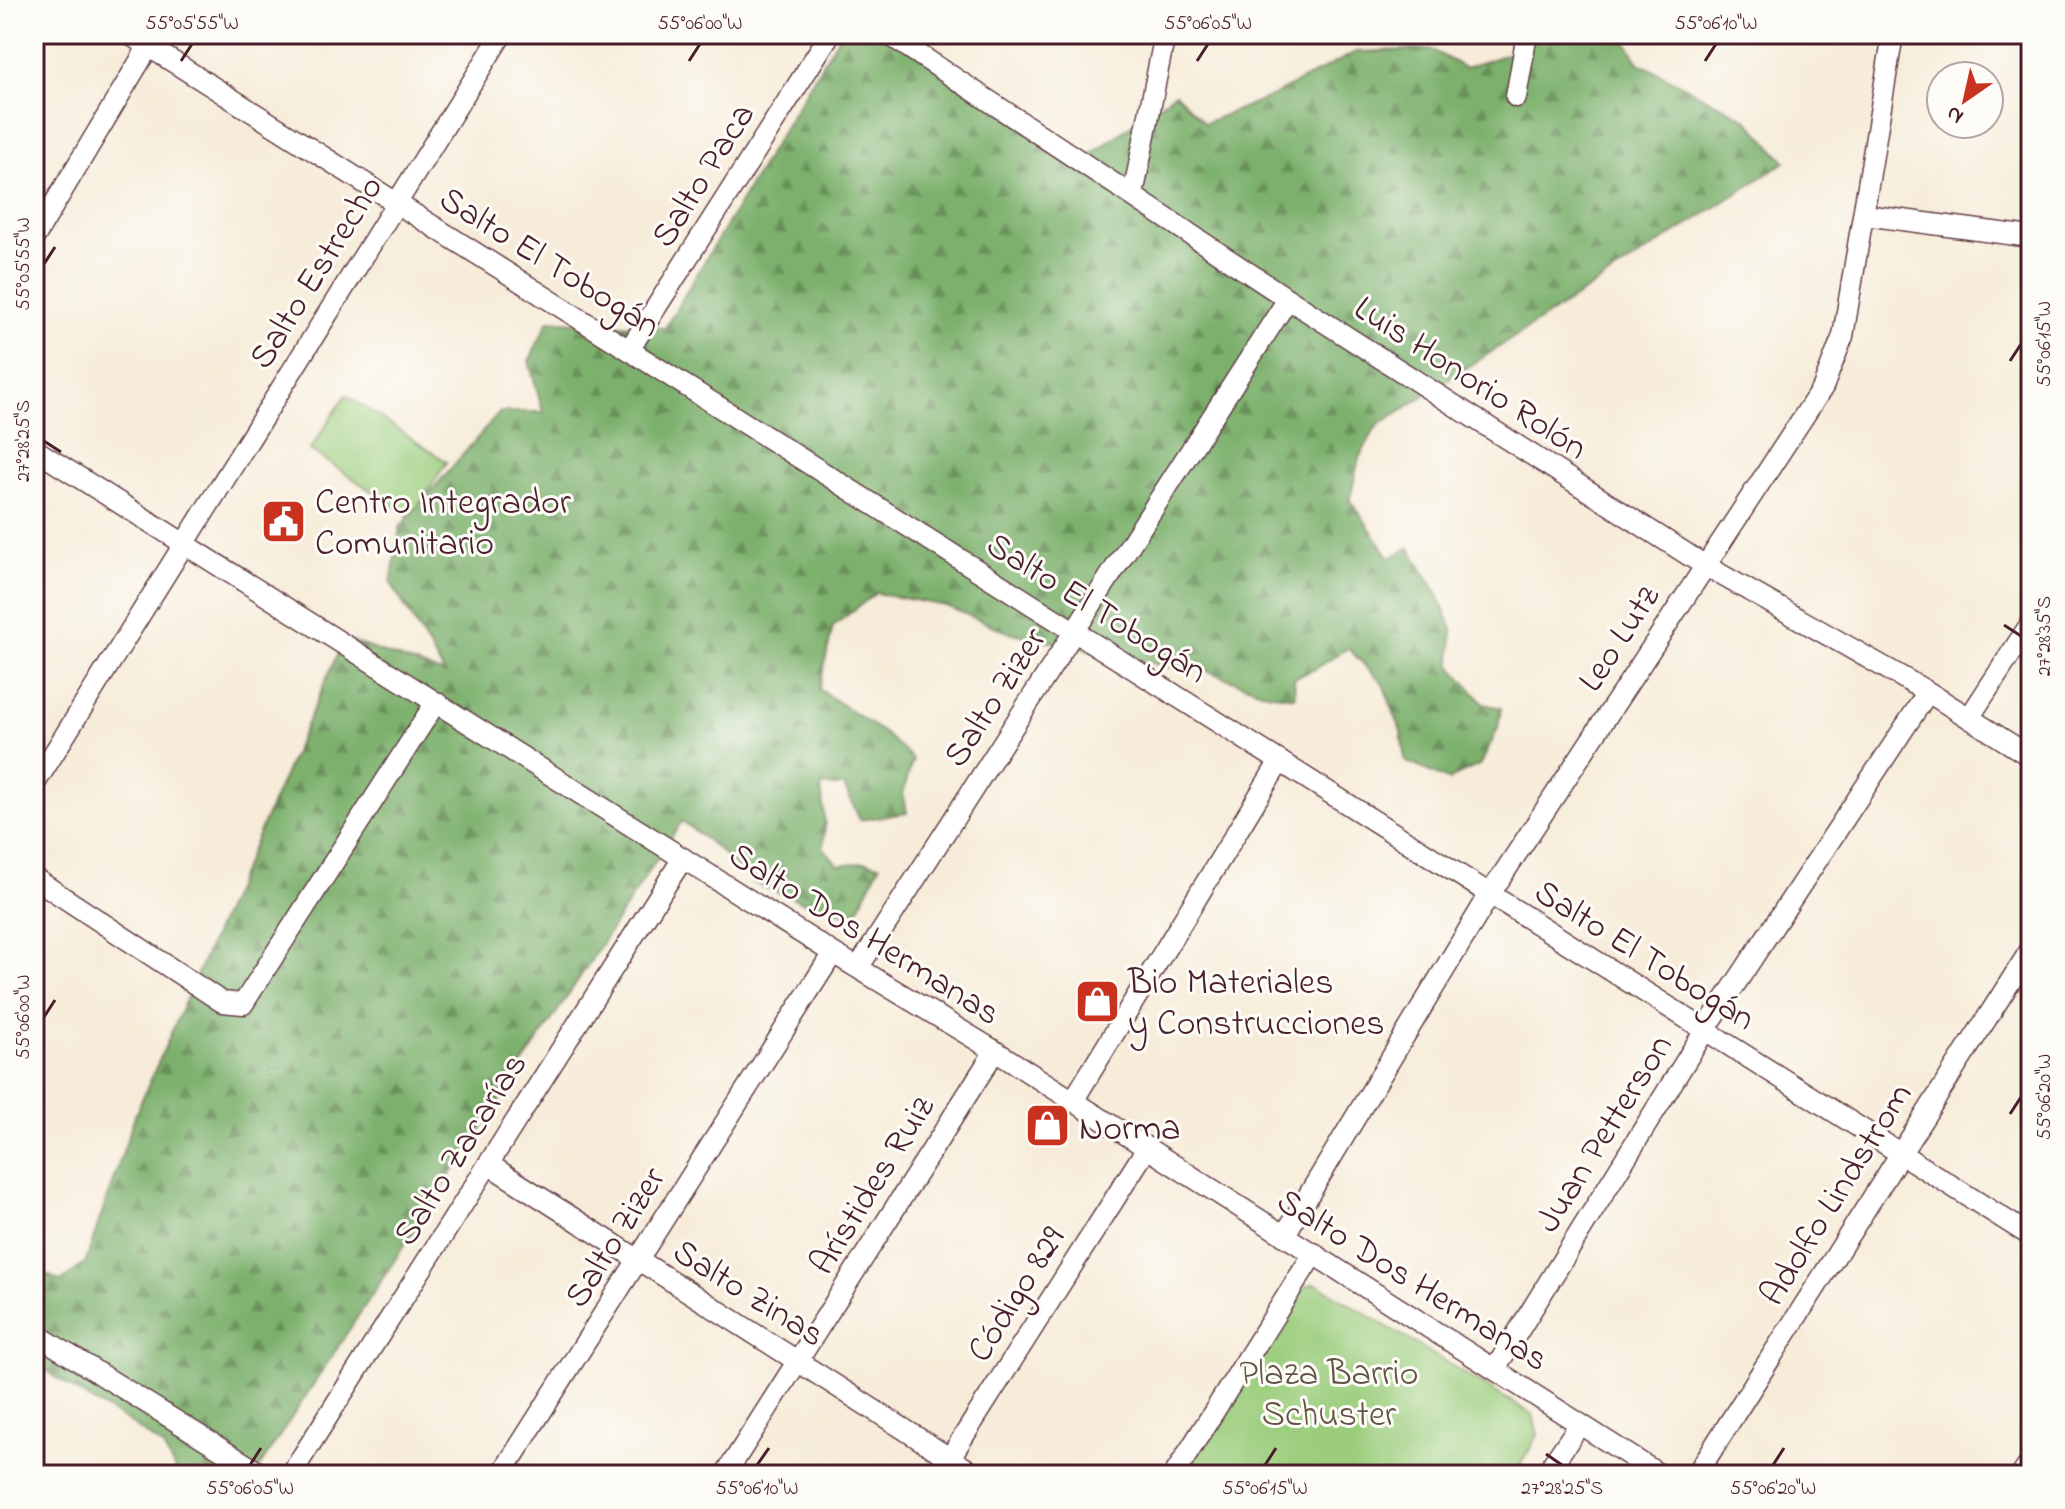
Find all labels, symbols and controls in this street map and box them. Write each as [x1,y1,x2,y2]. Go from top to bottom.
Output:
text: 55°05'55"W [145,10,239,39]
text: 55°06'00"W [657,10,743,39]
text: 55°06'05"W [1164,10,1252,39]
text: 55°06'10"W [1675,10,1757,39]
north arrow [1925,60,2005,140]
street label: Salto Paca [639,94,770,259]
text: N [1940,97,1971,132]
street label: Salto Estrecho [237,166,399,381]
street label: Salto El Tobogán [428,175,670,353]
text: 55°05'55"W [10,217,39,311]
street label: Luis Honorio Rolón [1342,284,1597,475]
text: 55°06'15"W [2031,301,2060,387]
text: 27°28'25"S [10,400,39,482]
place label: Centro Integrador Comunitario [315,478,572,572]
public building icon: Centro Integrador Comunitario [260,497,308,545]
street label: Salto El Tobogán [975,521,1217,699]
street label: Leo Lutz [1566,575,1676,703]
text: 27°28'35"S [2031,596,2060,676]
street label: Salto Zizer [932,617,1062,779]
street label: Salto Dos Hermanas [717,831,1010,1041]
street label: Salto El Tobogán [1523,868,1765,1046]
place label: Bio Materiales y Construcciones [1127,958,1385,1052]
text: 55°06'00"W [10,974,39,1060]
shop icon: Bio Materiales y Construcciones [1073,977,1121,1025]
street label: Juan Petterson [1524,1025,1688,1244]
street label: Salto Zacarías [381,1043,542,1257]
text: 55°06'20"W [2031,1054,2060,1140]
street label: Adolfo Lindstrom [1748,1073,1928,1317]
street label: Arístides Ruiz [798,1086,950,1286]
shop icon: Norma [1024,1102,1072,1150]
place label: Norma [1079,1104,1181,1157]
street label: Salto Zizer [553,1157,682,1319]
street label: Salto Dos Hermanas [1265,1177,1558,1387]
street label: Código 829 [955,1217,1080,1374]
street label: Salto Zinas [661,1227,834,1363]
park label: Plaza Barrio Schuster [1240,1349,1418,1443]
text: 55°06'05"W [206,1475,294,1504]
text: 55°06'10"W [716,1475,798,1504]
text: 55°06'15"W [1222,1475,1308,1504]
text: 27°28'25"S [1521,1475,1603,1504]
text: 55°06'20"W [1730,1475,1816,1504]

